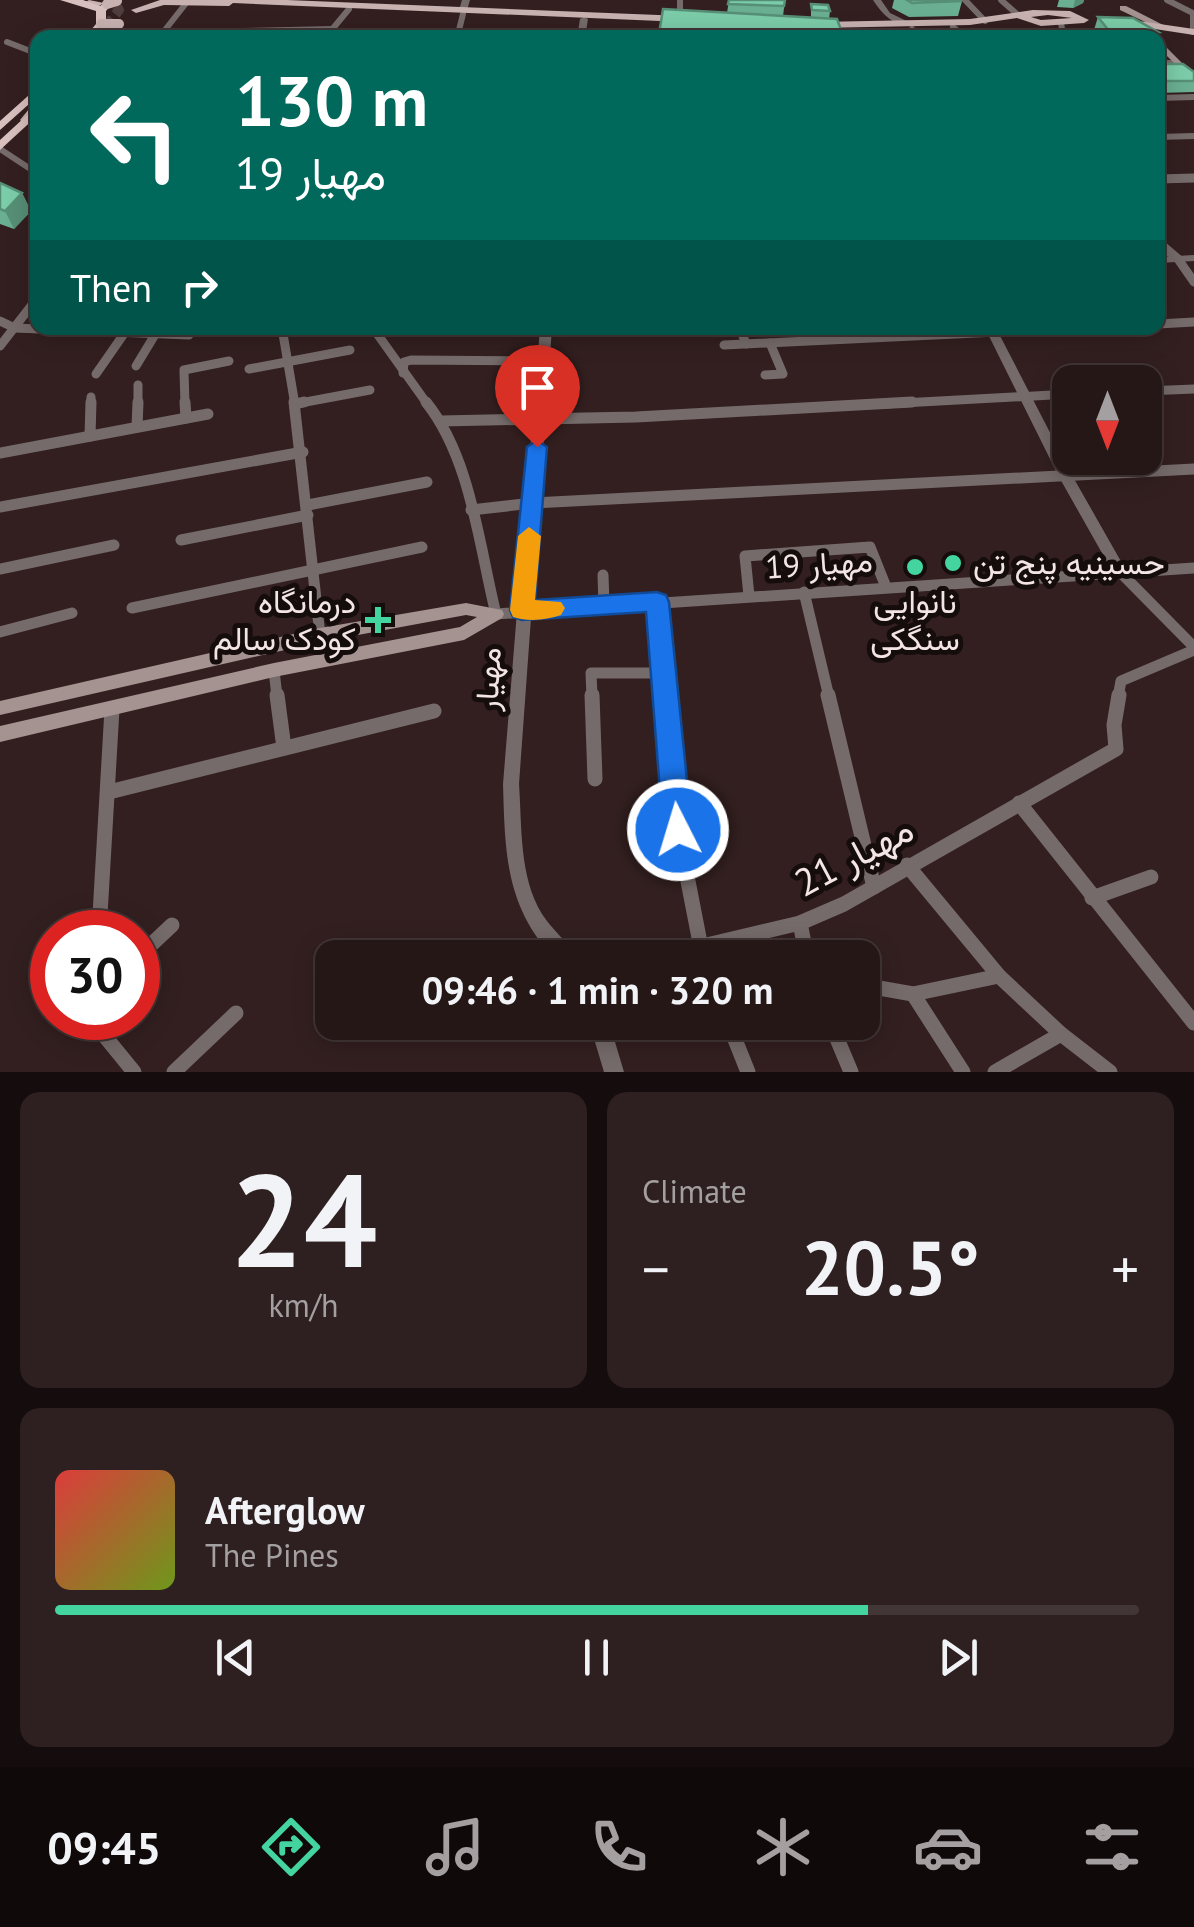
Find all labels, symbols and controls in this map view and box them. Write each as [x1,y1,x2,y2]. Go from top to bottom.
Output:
text: 130 m [235,55,428,145]
icon: left [70,70,200,200]
text: مهیار 19 [235,143,386,201]
icon: right [172,260,227,315]
text: Then [70,263,152,312]
pin [495,345,580,448]
icon: arrive [510,360,565,415]
north arrow [1052,365,1162,475]
map controls [1052,365,1162,475]
street label: مهیار 19 [764,538,874,588]
place label: حسینیه پنج تن [973,541,1165,585]
marker: حسینیه پنج تن [942,552,964,574]
marker: نانوایی سنگکی [904,556,926,578]
place label: درمانگاه کودک سالم [213,580,356,660]
place label: نانوایی سنگکی [870,580,960,659]
marker: درمانگاه کودک سالم [365,607,391,633]
street label: مهیار [464,646,510,713]
position arrow [626,778,730,882]
street label: مهیار 21 [786,803,921,906]
speed limit sign: 30 [30,910,160,1040]
text: 09:46 · 1 min · 320 m [422,965,773,1014]
text: 24 [230,1135,377,1303]
text: Climate [642,1170,747,1212]
text: 20.5° [801,1219,980,1316]
text: − [642,1233,670,1304]
text: + [1111,1233,1139,1304]
text: km/h [268,1284,339,1326]
text: Afterglow [205,1485,365,1534]
text: The Pines [205,1534,339,1576]
icon: previous [208,1630,263,1685]
icon: pause [569,1630,624,1685]
icon: next [931,1630,986,1685]
icon: directions [256,1812,326,1882]
icon: music [420,1812,490,1882]
icon: phone [584,1812,654,1882]
icon: climate [748,1812,818,1882]
icon: car [913,1812,983,1882]
icon: filters [1077,1812,1147,1882]
text: 09:45 [47,1818,161,1876]

